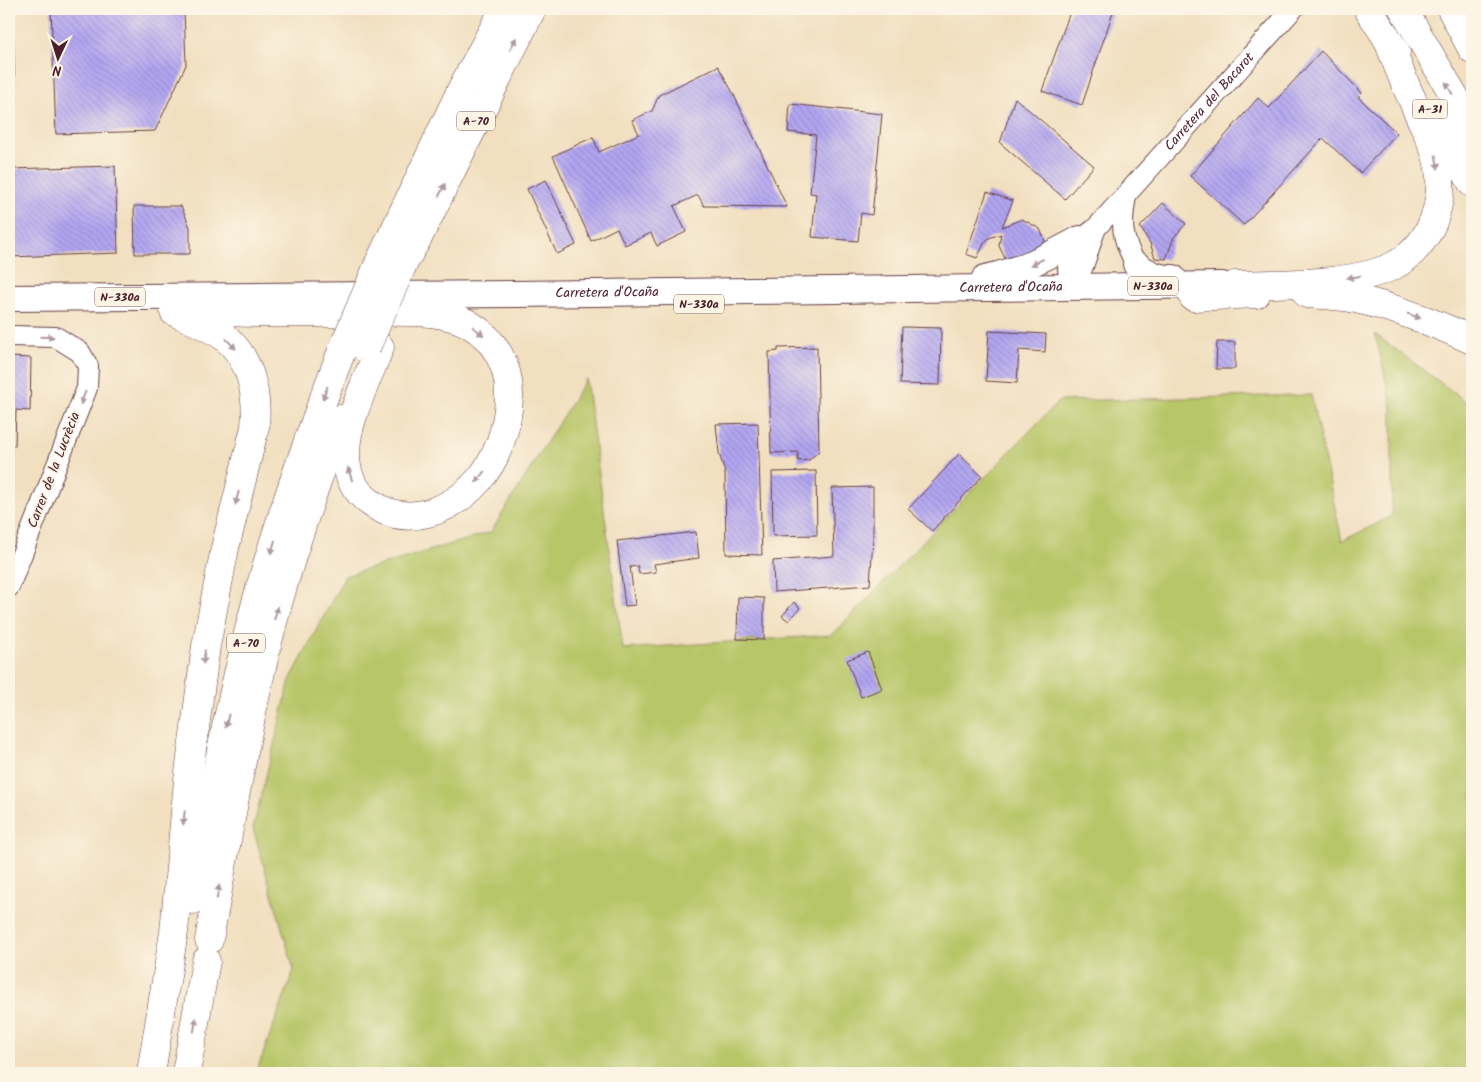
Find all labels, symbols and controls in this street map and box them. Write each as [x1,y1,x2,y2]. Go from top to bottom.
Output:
north arrow [32,32,82,82]
one-way arrow [509,37,517,51]
street label: Carretera del Bacarot [1159,47,1260,156]
text: N [52,59,62,81]
one-way arrow [1445,81,1454,95]
road number: A-31 [1412,100,1448,118]
road number: A-70 [457,112,495,130]
one-way arrow [1433,155,1441,170]
one-way arrow [438,183,446,197]
one-way arrow [1030,258,1044,266]
one-way arrow [1346,273,1362,281]
street label: Carretera d'Ocaña [959,276,1063,299]
road number: N-330a [1128,276,1178,296]
street label: Carretera d'Ocaña [555,281,659,304]
road number: N-330a [95,288,145,306]
road number: N-330a [674,294,724,314]
one-way arrow [1406,313,1421,320]
one-way arrow [471,326,485,336]
one-way arrow [39,333,55,341]
one-way arrow [225,338,237,350]
one-way arrow [321,386,329,401]
one-way arrow [78,391,86,405]
street label: Carrer de la Lucrècia [22,409,86,531]
one-way arrow [345,467,353,482]
one-way arrow [475,470,486,483]
one-way arrow [233,491,241,506]
one-way arrow [268,540,276,555]
one-way arrow [272,606,280,621]
road number: A-70 [227,634,265,652]
one-way arrow [200,650,208,666]
one-way arrow [223,714,231,729]
one-way arrow [180,811,188,827]
one-way arrow [214,884,222,900]
one-way arrow [191,1017,199,1033]

